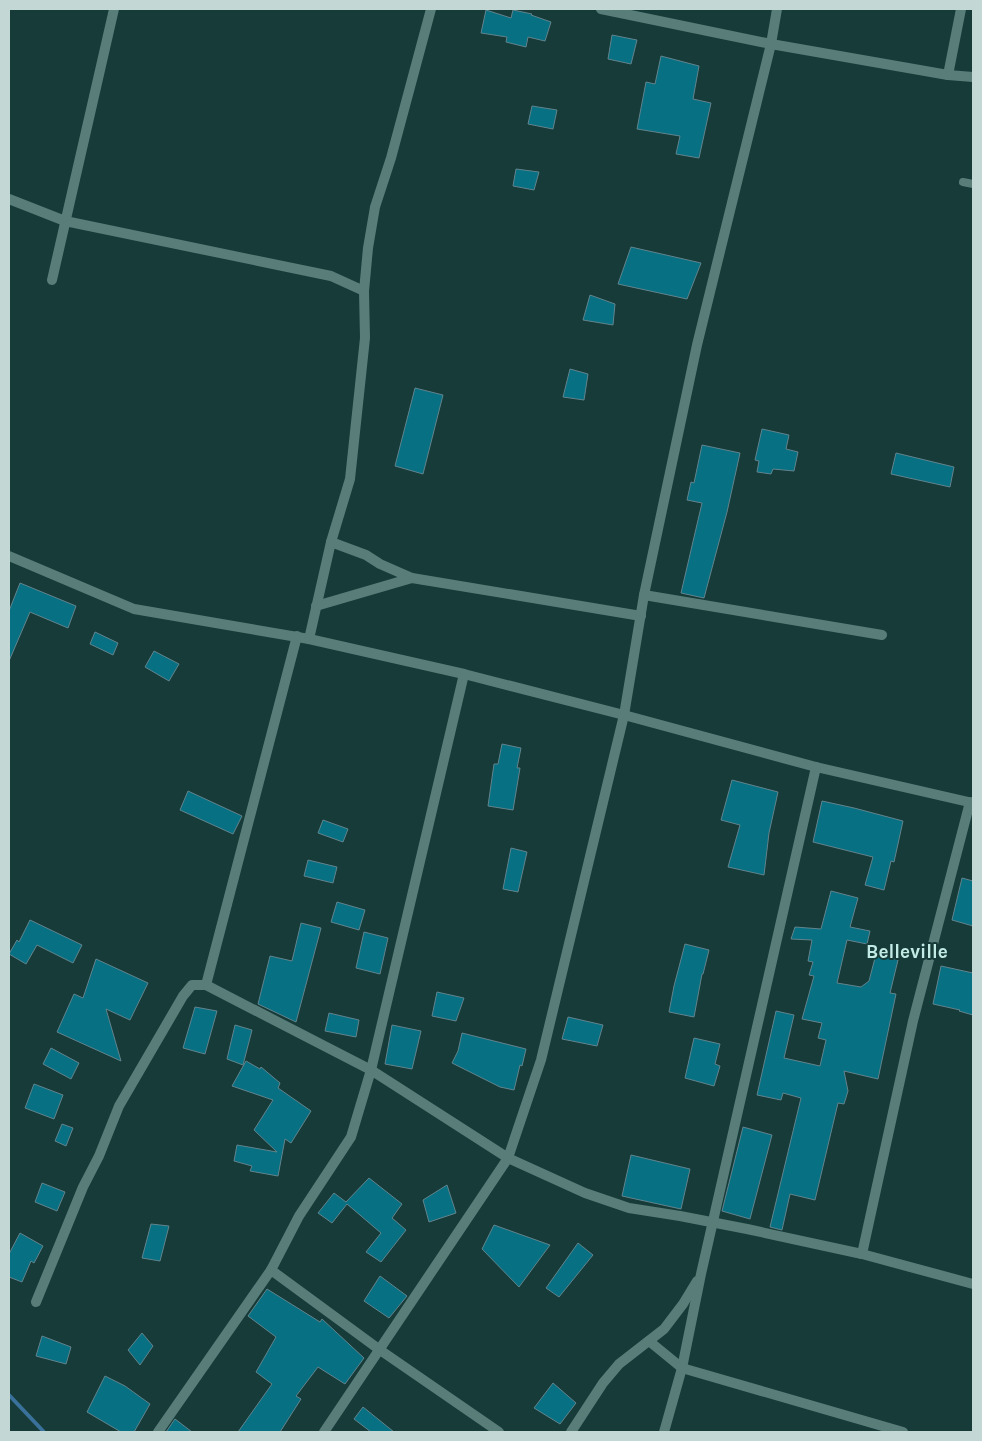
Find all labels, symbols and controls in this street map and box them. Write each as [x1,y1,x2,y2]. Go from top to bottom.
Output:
district label: Belleville [866,941,948,963]

